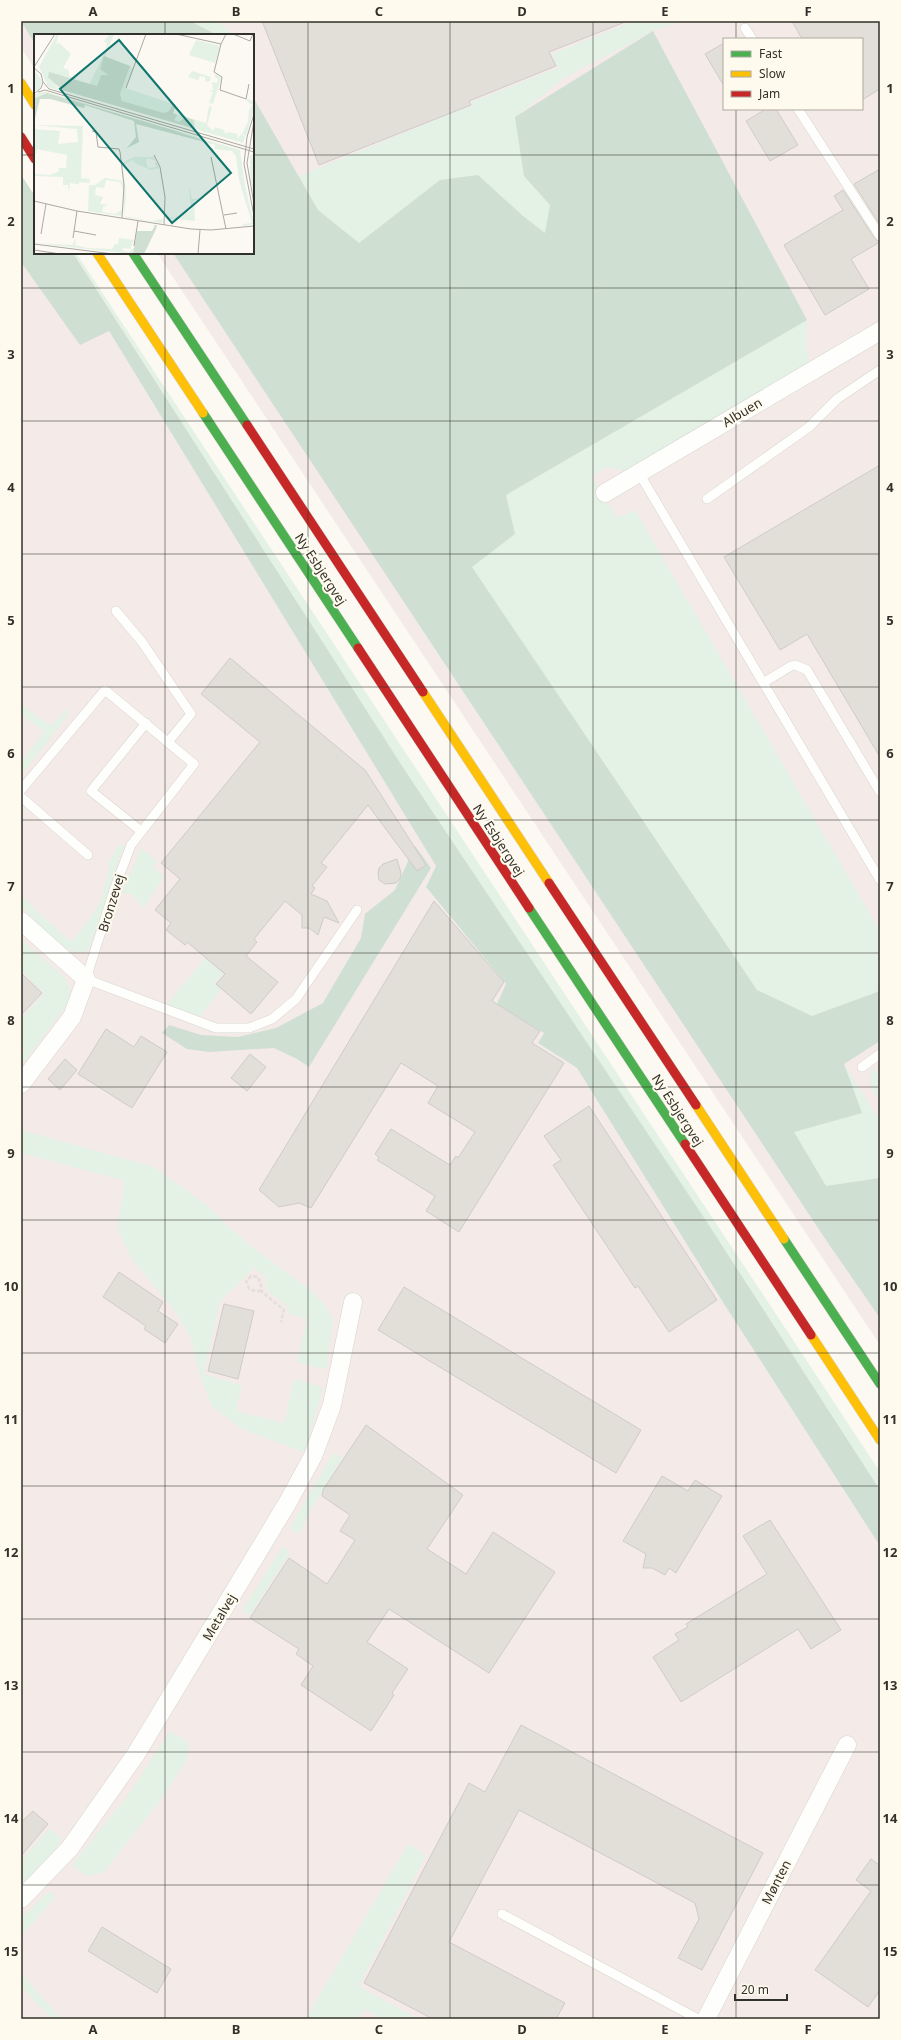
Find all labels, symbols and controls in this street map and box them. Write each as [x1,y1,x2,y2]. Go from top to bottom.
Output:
text: A [89,2,98,20]
text: B [232,2,240,20]
text: C [375,2,383,20]
text: D [517,2,527,20]
text: E [661,2,669,20]
text: F [804,2,812,20]
inset map [34,34,254,254]
legend [723,38,863,110]
text: Fast [759,45,783,62]
text: Slow [759,65,786,82]
text: 1 [7,79,15,97]
text: 1 [886,79,894,97]
text: Jam [758,85,780,102]
text: 2 [7,212,15,230]
text: 2 [886,212,894,230]
text: 3 [7,345,15,363]
text: 3 [886,345,894,363]
street label: Albuen [719,393,765,431]
text: 4 [7,478,15,496]
text: 4 [886,478,894,496]
street label: Ny Esbjergvej [291,529,351,609]
text: 5 [7,611,15,629]
text: 5 [886,611,894,629]
text: 6 [7,744,15,762]
text: 6 [886,744,894,762]
street label: Ny Esbjergvej [469,800,529,880]
street label: Bronzevej [94,872,128,934]
text: 7 [7,877,15,895]
text: 7 [886,877,894,895]
text: 8 [7,1011,15,1029]
text: 8 [886,1011,894,1029]
street label: Ny Esbjergvej [648,1070,708,1150]
text: 9 [7,1144,15,1162]
text: 9 [886,1144,894,1162]
text: 10 [4,1277,18,1295]
text: 10 [883,1277,897,1295]
text: 11 [4,1410,18,1428]
text: 11 [883,1410,897,1428]
text: 12 [4,1543,18,1561]
text: 12 [883,1543,897,1561]
street label: Metalvej [198,1590,240,1644]
text: 13 [4,1676,18,1694]
text: 13 [883,1676,897,1694]
text: 14 [4,1809,19,1827]
text: 14 [883,1809,898,1827]
street label: Mønten [757,1857,795,1907]
text: 15 [4,1942,18,1960]
text: 15 [883,1942,897,1960]
scale bar [735,1976,787,2002]
text: 20 m [741,1981,769,1998]
text: A [89,2020,98,2038]
text: B [232,2020,240,2038]
text: C [375,2020,383,2038]
text: D [517,2020,527,2038]
text: E [661,2020,669,2038]
text: F [804,2020,812,2038]

